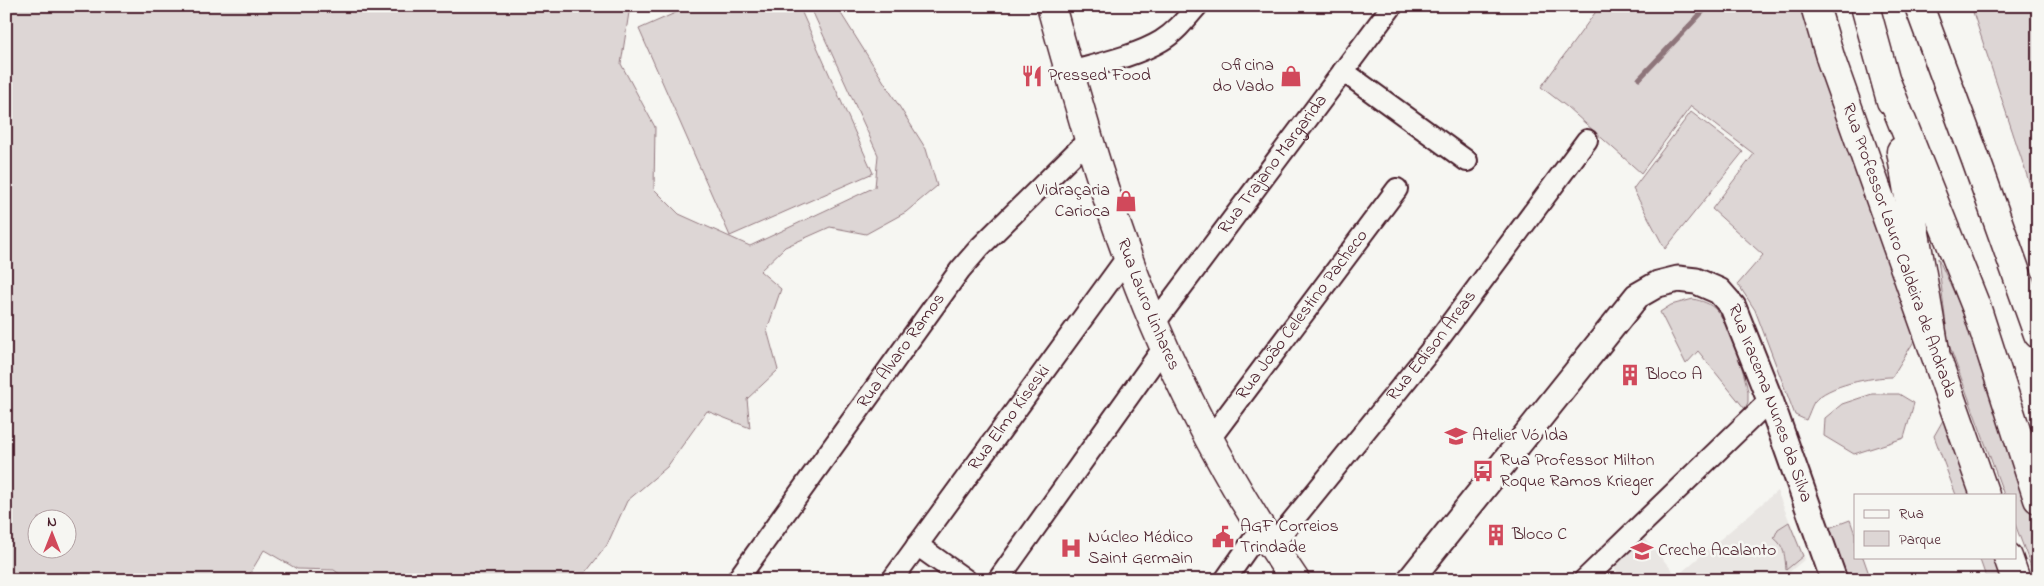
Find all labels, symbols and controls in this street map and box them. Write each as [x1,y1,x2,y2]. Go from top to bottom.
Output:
place label: Oficina do Vado [1212,53,1274,100]
restaurant icon: Pressed Food [1019,63,1045,89]
place label: Pressed Food [1048,63,1151,89]
shop icon: Oficina do Vado [1278,63,1304,89]
street label: Rua Trajano Margarida [1212,89,1334,240]
street label: Rua Professor Lauro Caldeira de Andrada [1834,100,1963,402]
place label: Vidraçaria Carioca [1035,178,1110,225]
shop icon: Vidraçaria Carioca [1113,188,1139,214]
street label: Rua João Celestino Pacheco [1230,225,1375,406]
street label: Rua Lauro Linhares [1109,235,1186,375]
street label: Rua Edison Áreas [1381,285,1484,407]
street label: Rua Álvaro Ramos [851,288,952,414]
street label: Rua Iracema Nunes da Silva [1720,300,1818,506]
street label: Rua Elmo Kiseski [962,360,1057,477]
building icon: Bloco A [1617,362,1643,388]
place label: Bloco A [1645,362,1702,388]
school or university icon: Atelier Vó Ida [1443,423,1469,449]
place label: Atelier Vó Ida [1472,423,1568,449]
place label: Rua Professor Milton Roque Ramos Krieger [1500,448,1654,496]
bus stop icon: Rua Professor Milton Roque Ramos Krieger [1470,458,1496,484]
legend [1854,494,2016,558]
text: Rua [1899,503,1924,525]
north arrow [28,508,78,558]
text: N [47,512,57,533]
place label: AGF Correios Trindade [1240,514,1339,561]
building icon: Bloco C [1483,522,1509,548]
place label: Bloco C [1511,522,1567,548]
public building icon: AGF Correios Trindade [1210,524,1236,550]
place label: Núcleo Médico Saint Germain [1088,525,1193,572]
text: Parque [1899,529,1941,551]
hospital icon: Núcleo Médico Saint Germain [1058,535,1084,561]
school or university icon: Creche Acalanto [1629,538,1655,564]
place label: Creche Acalanto [1658,538,1776,564]

